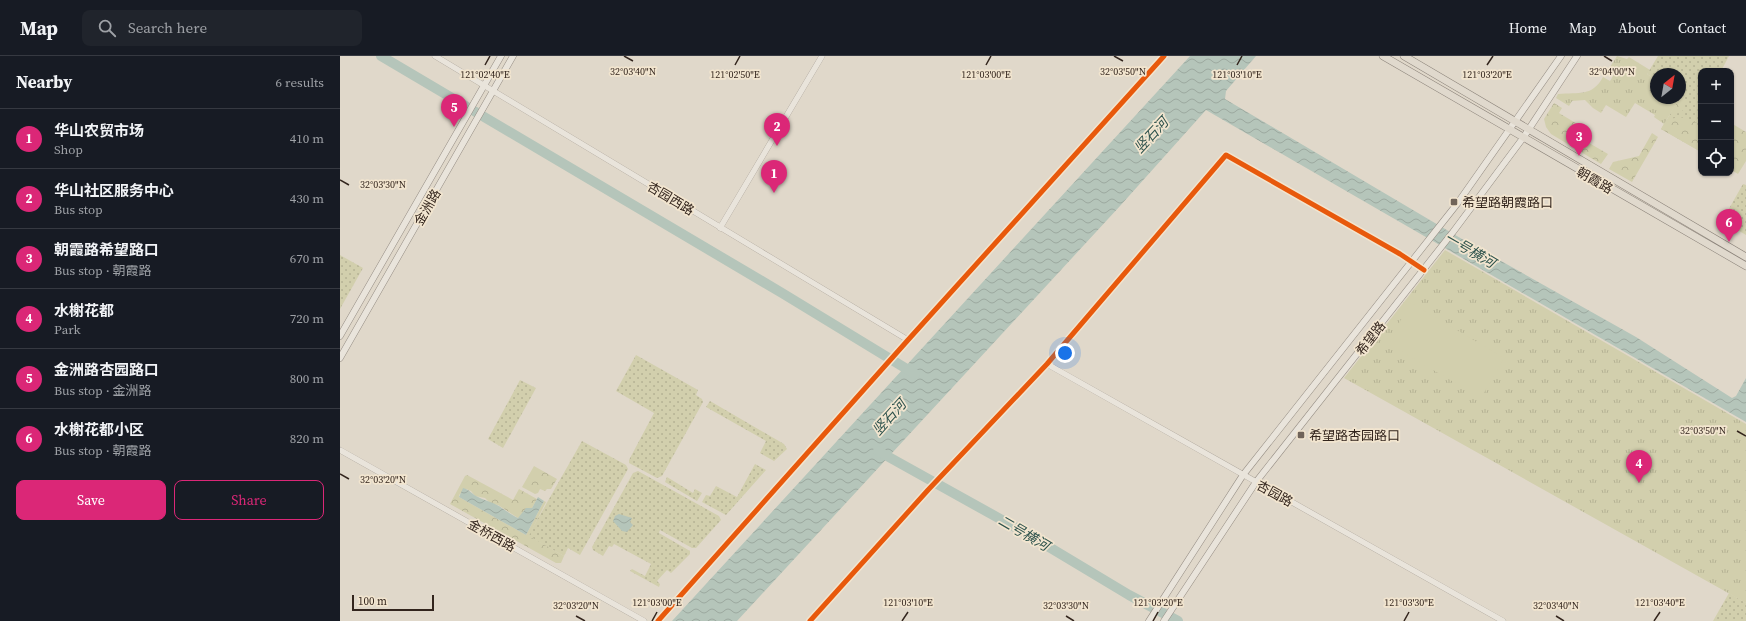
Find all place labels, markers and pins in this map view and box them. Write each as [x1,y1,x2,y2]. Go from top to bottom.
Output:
pin: 5 [441,94,467,127]
pin: 2 [764,113,790,146]
pin: 3 [1566,123,1592,156]
pin: 1 [761,160,787,193]
place label: 希望路朝霞路口 [1462,194,1553,211]
marker: 希望路朝霞路口 [1449,197,1459,207]
pin: 6 [1716,209,1742,242]
place label: 希望路杏园路口 [1309,427,1400,444]
marker: 希望路杏园路口 [1296,430,1306,440]
pin: 4 [1626,450,1652,483]

